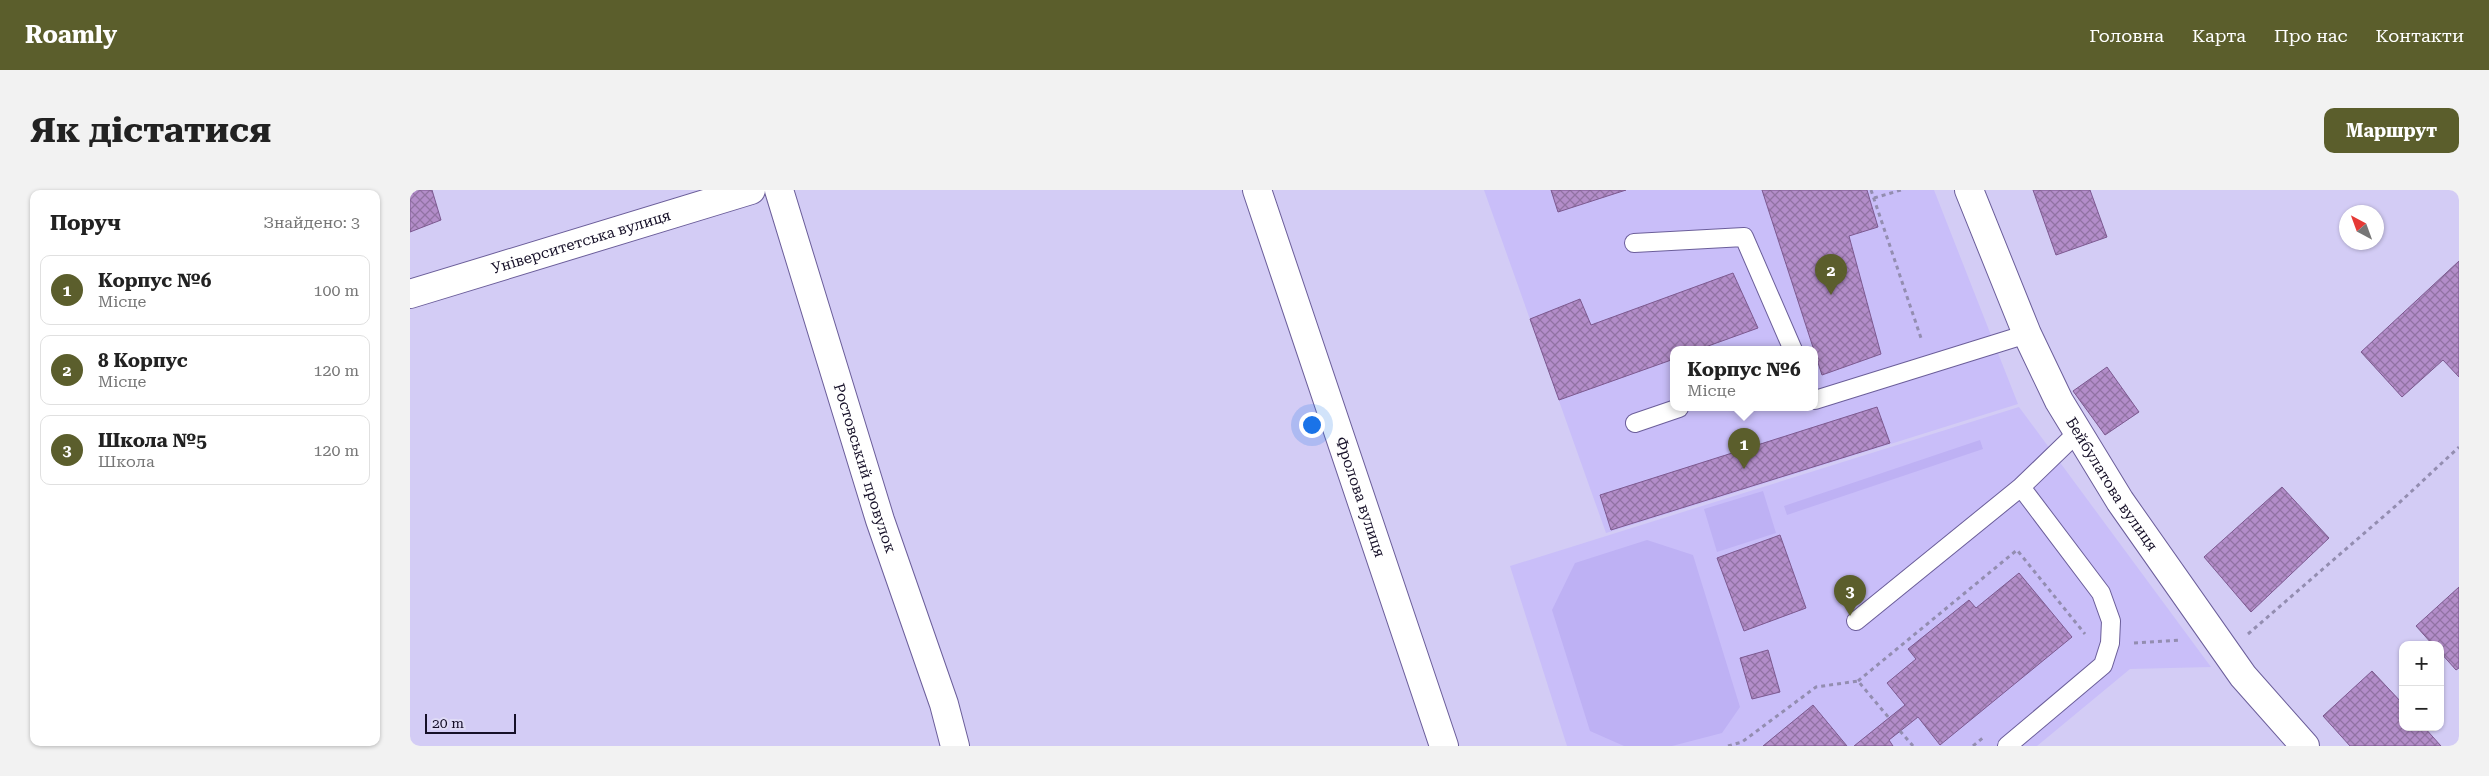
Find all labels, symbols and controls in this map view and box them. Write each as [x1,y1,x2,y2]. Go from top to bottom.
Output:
text: Roamly [25,21,117,49]
text: Головна [2089,25,2164,46]
text: Карта [2192,25,2246,46]
text: Про нас [2274,25,2347,46]
text: Контакти [2375,25,2464,46]
button: Маршрут [2324,108,2459,153]
text: Як дістатися [30,110,271,151]
north arrow [2339,205,2384,250]
street label: Університетська вулиця [489,206,673,278]
text: Поруч [50,211,121,235]
text: Знайдено: 3 [263,213,360,232]
pin: 2 [1815,254,1847,295]
text: Корпус №6 [98,269,211,292]
text: 1 [63,281,71,300]
text: 100 m [313,281,359,300]
text: Місце [98,292,146,311]
popup [1670,346,1818,411]
text: 8 Корпус [98,349,188,372]
text: Корпус №6 [1687,358,1801,381]
text: 2 [63,361,71,380]
text: 120 m [313,361,359,380]
text: Місце [98,372,146,391]
street label: Ростовський провулок [830,381,900,556]
text: Місце [1687,381,1736,400]
your location [1299,412,1325,438]
street label: Бейбулатова вулиця [2062,414,2161,555]
pin: 1 [1728,428,1760,469]
text: Школа №5 [98,429,207,452]
street label: Фролова вулиця [1332,434,1389,560]
text: 3 [63,441,71,460]
text: 120 m [313,441,359,460]
text: Школа [98,452,155,471]
pin: 3 [1834,575,1866,616]
map controls [2399,641,2444,731]
button: + [2399,641,2444,686]
button: − [2399,686,2444,731]
scale bar [425,711,516,734]
text: 20 m [432,715,464,731]

